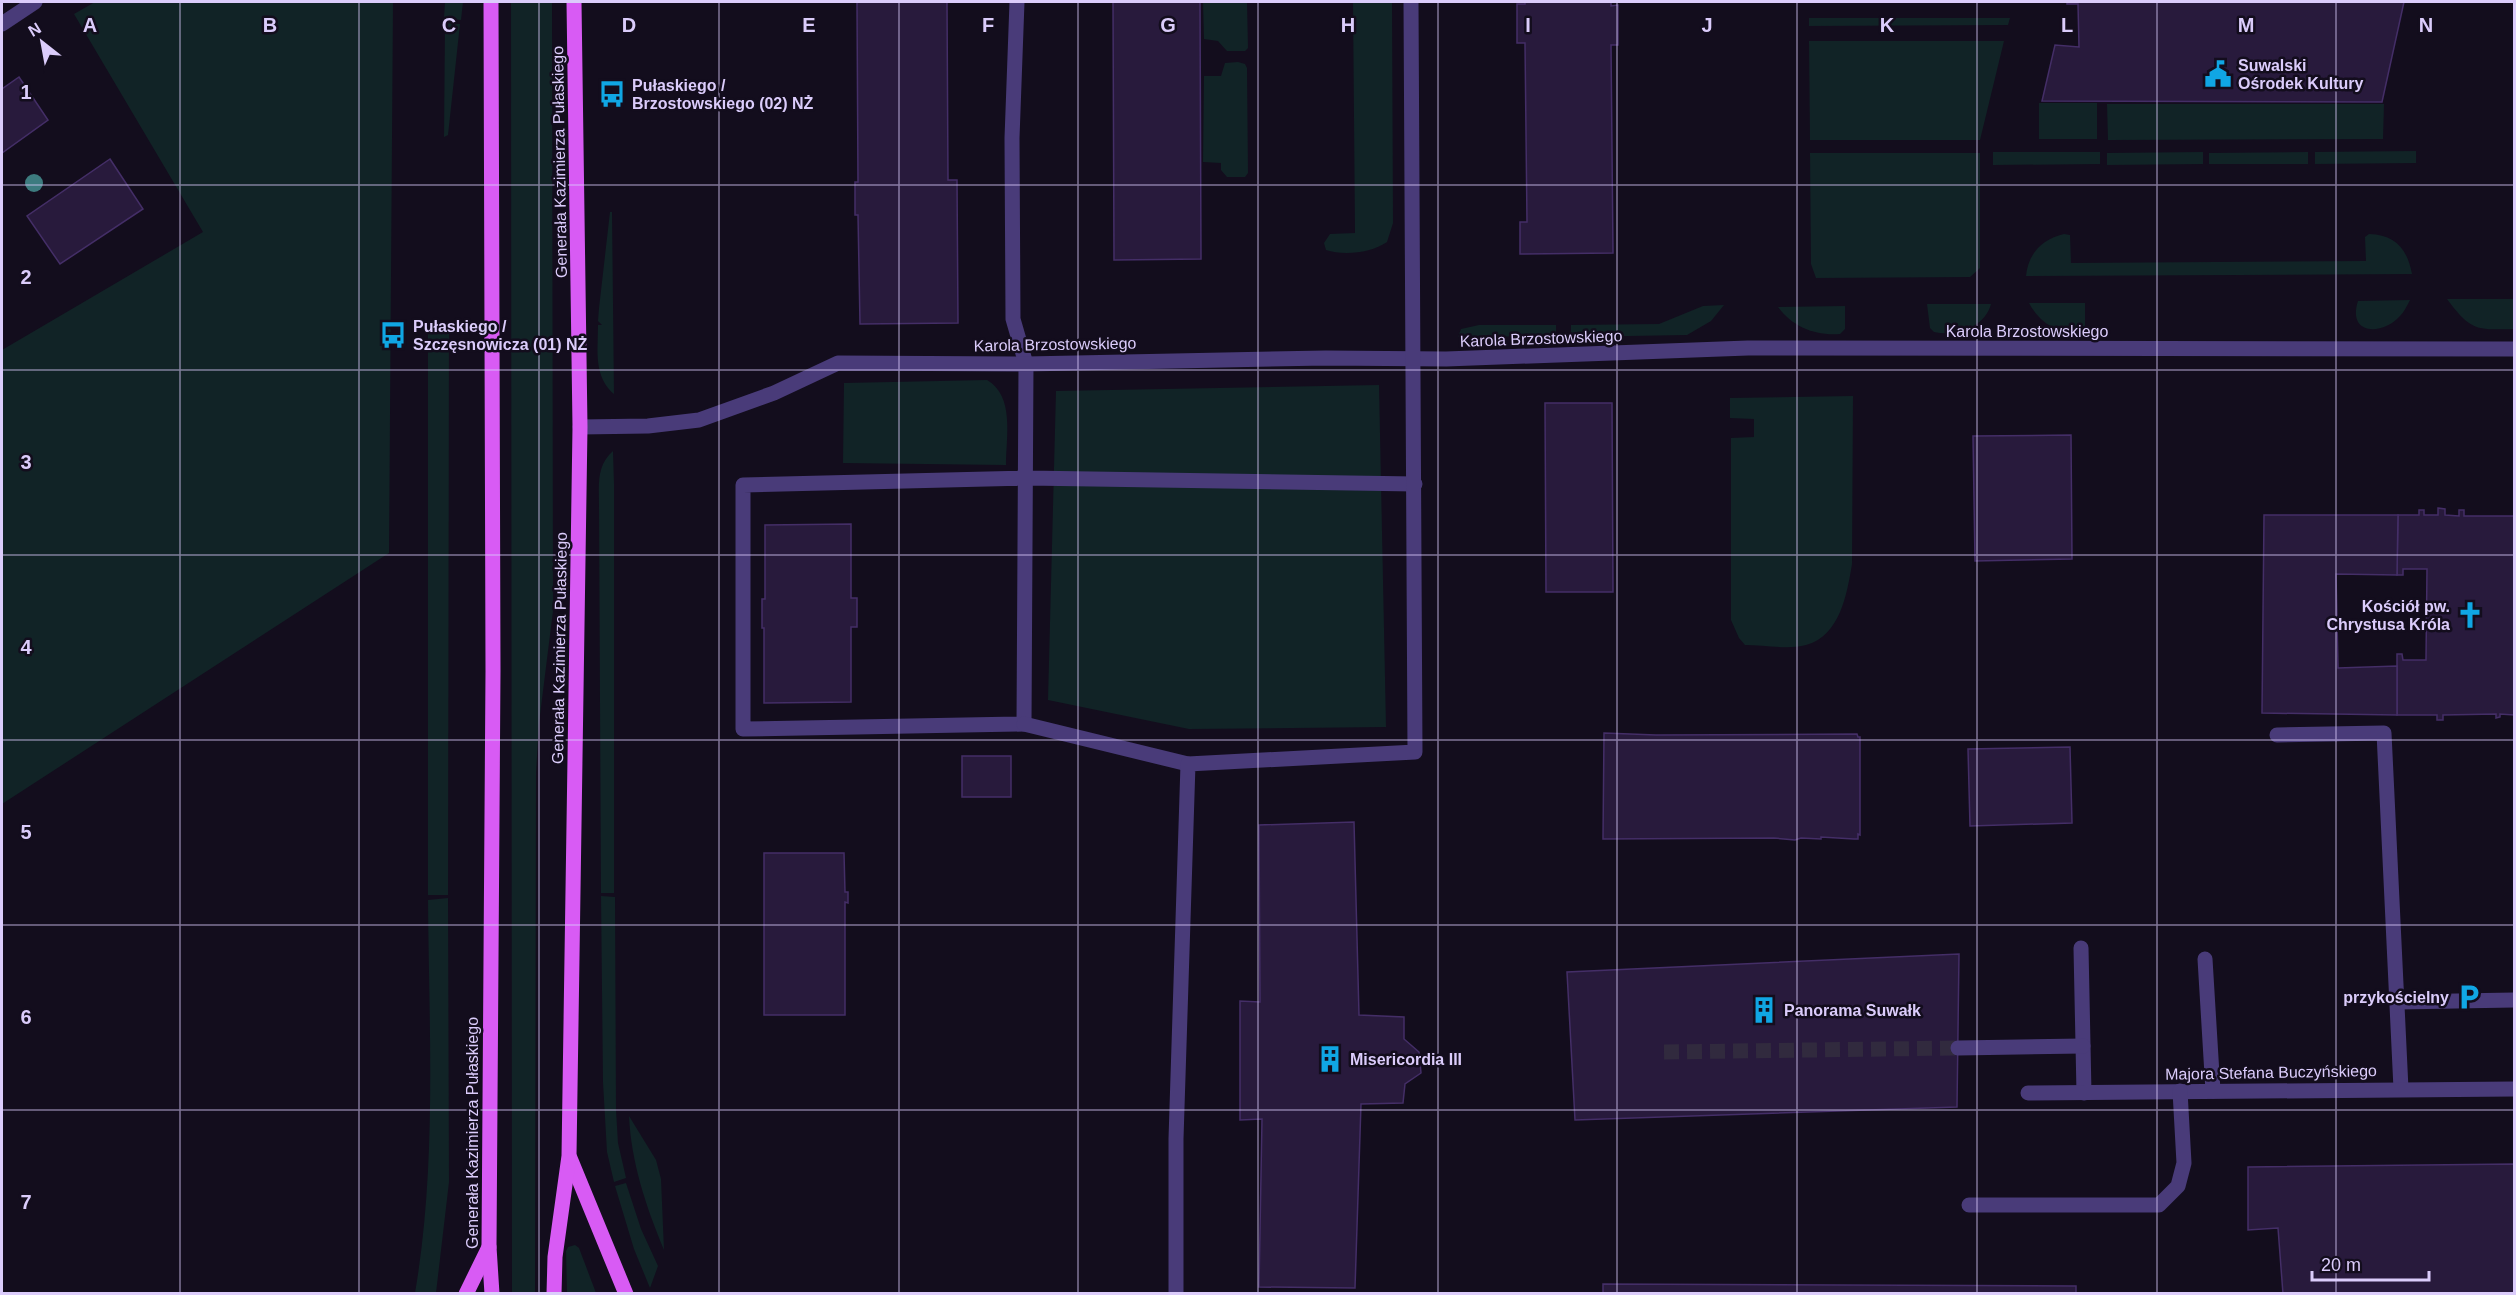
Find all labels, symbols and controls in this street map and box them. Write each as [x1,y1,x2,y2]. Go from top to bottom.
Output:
north arrow [12,12,72,72]
text: A [83,14,97,36]
text: B [263,14,277,36]
text: C [442,14,456,36]
text: D [622,14,636,36]
text: E [802,14,816,36]
text: F [982,14,994,36]
text: G [1160,14,1176,36]
text: H [1341,14,1355,36]
text: I [1525,14,1531,36]
text: J [1701,14,1713,36]
text: K [1880,14,1895,36]
text: L [2061,14,2073,36]
text: M [2238,14,2254,36]
text: N [2419,14,2433,36]
text: N [25,19,44,40]
street label: Generała Kazimierza Pułaskiego [549,46,570,278]
place label: Suwalski Ośrodek Kultury [2238,57,2363,92]
public building icon: Suwalski Ośrodek Kultury [2203,59,2233,89]
place label: Pułaskiego / Brzostowskiego (02) NŻ [632,77,814,112]
bus stop icon: Pułaskiego / Brzostowskiego (02) NŻ [597,79,627,109]
text: 1 [20,81,32,103]
text: 2 [20,266,32,288]
place label: Pułaskiego / Szczęsnowicza (01) NŻ [413,318,588,353]
bus stop icon: Pułaskiego / Szczęsnowicza (01) NŻ [378,320,408,350]
street label: Karola Brzostowskiego [1946,323,2108,340]
street label: Karola Brzostowskiego [1459,327,1623,350]
street label: Karola Brzostowskiego [973,335,1137,354]
text: 3 [20,451,32,473]
street label: Generała Kazimierza Pułaskiego [549,532,570,764]
place label: Kościół pw. Chrystusa Króla [2326,598,2450,633]
church icon: Kościół pw. Chrystusa Króla [2455,600,2485,630]
text: 4 [20,636,32,658]
text: 5 [20,821,32,843]
parking icon: przykościelny [2454,982,2484,1012]
place label: przykościelny [2343,989,2449,1006]
building icon: Panorama Suwałk [1749,995,1779,1025]
place label: Panorama Suwałk [1784,1002,1921,1019]
text: 6 [20,1006,32,1028]
street label: Generała Kazimierza Pułaskiego [464,1017,481,1249]
building icon: Misericordia III [1315,1044,1345,1074]
place label: Misericordia III [1350,1051,1462,1068]
street label: Majora Stefana Buczyńskiego [2165,1062,2377,1083]
text: 7 [20,1191,32,1213]
scale bar [2312,1244,2429,1282]
text: 20 m [2321,1255,2361,1275]

